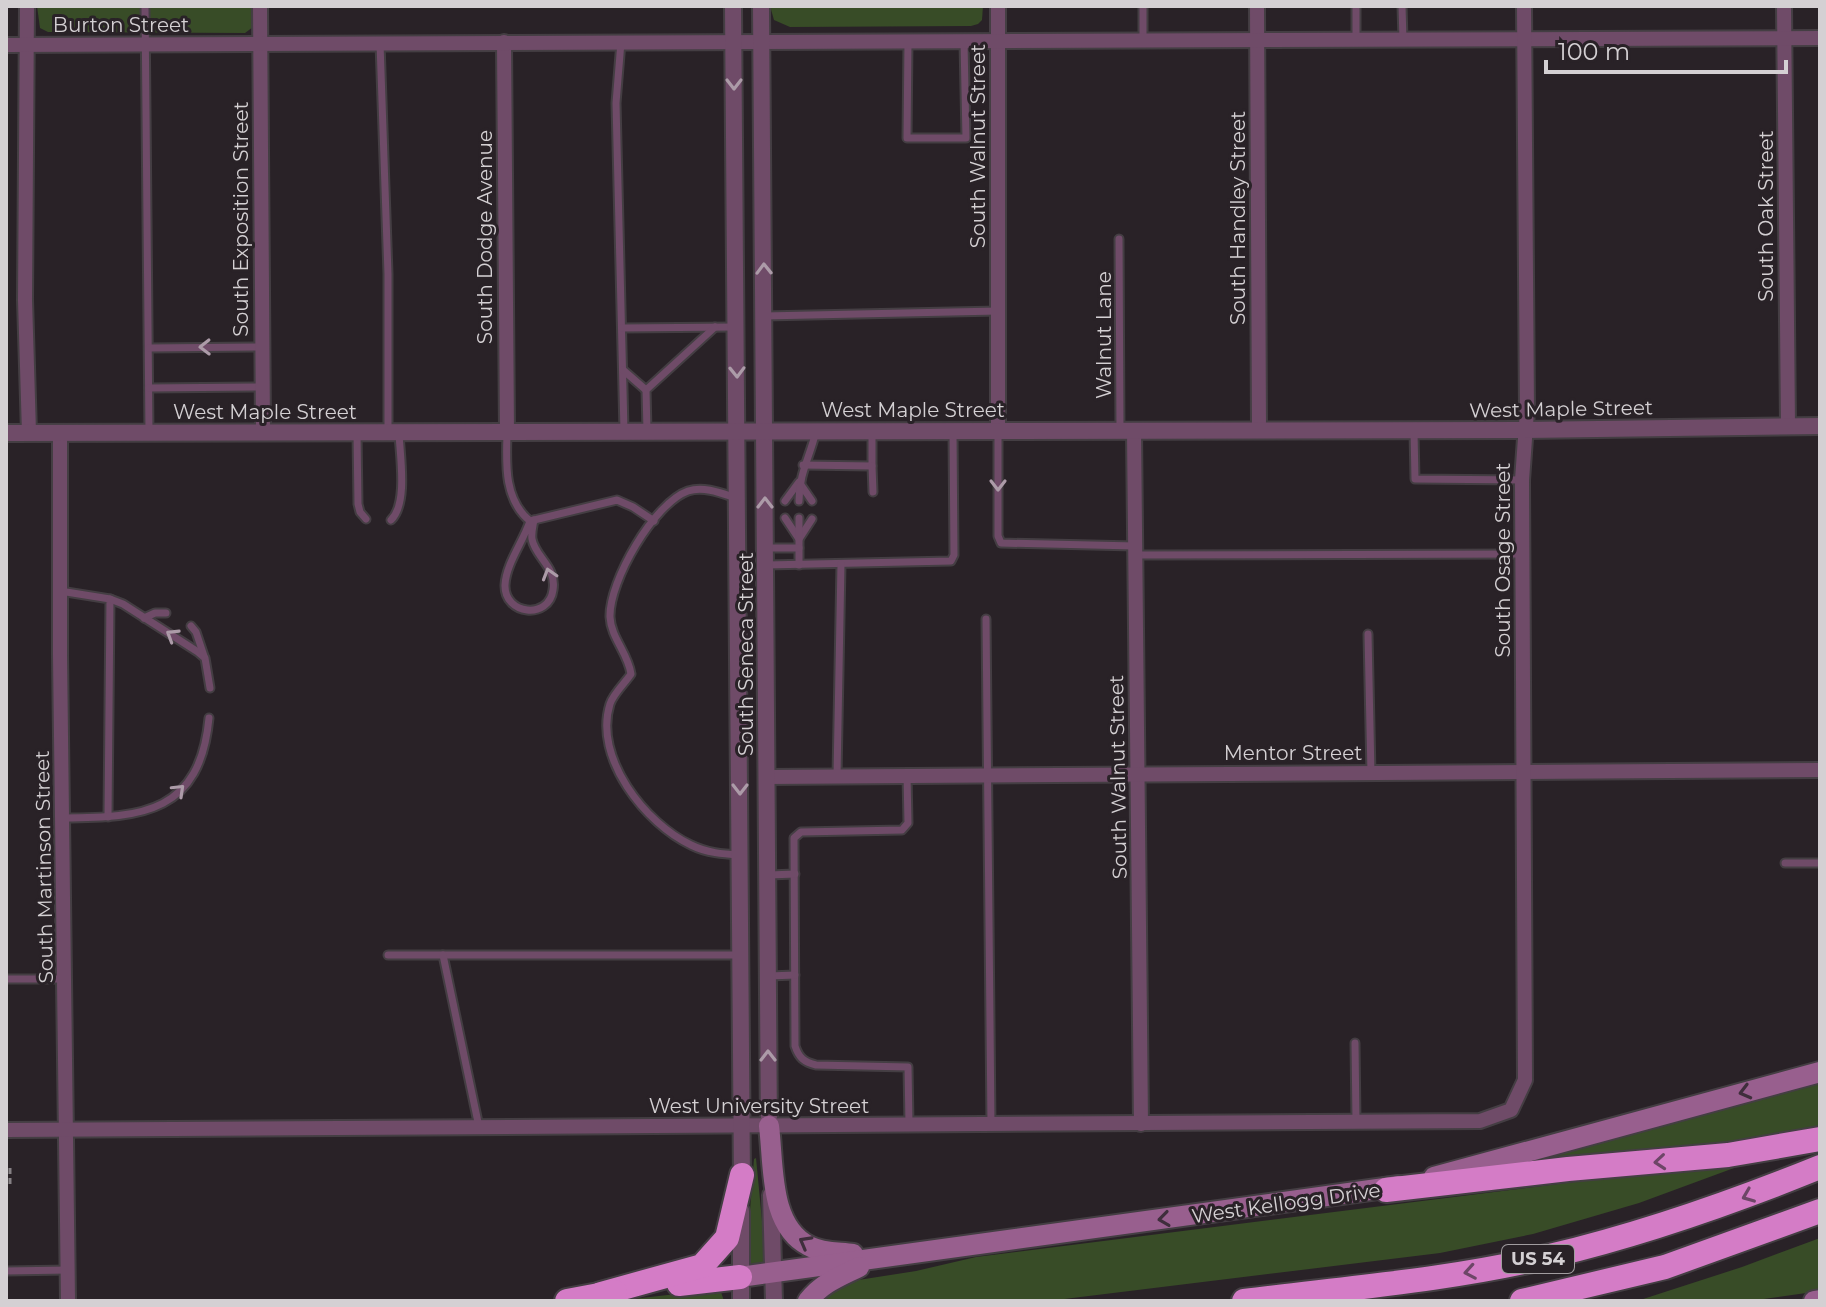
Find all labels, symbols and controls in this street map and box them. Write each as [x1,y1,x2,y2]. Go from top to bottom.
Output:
street label: Burton Street [53,13,189,37]
scale bar [1546,24,1786,74]
text: 100 m [1558,37,1630,66]
street label: South Walnut Street [966,44,990,248]
one-way arrow [725,78,743,91]
street label: South Exposition Street [229,101,253,337]
street label: South Handley Street [1226,111,1250,325]
street label: South Dodge Avenue [473,130,497,344]
street label: South Oak Street [1754,130,1778,302]
one-way arrow [755,262,773,275]
street label: Walnut Lane [1092,271,1116,399]
one-way arrow [198,338,211,356]
one-way arrow [728,366,746,379]
street label: West Maple Street [1469,395,1653,423]
street label: West Maple Street [821,398,1005,422]
street label: West Maple Street [173,400,357,424]
street label: South Osage Street [1491,463,1515,658]
one-way arrow [989,479,1007,492]
one-way arrow [757,496,774,509]
street label: South Seneca Street [734,552,758,756]
one-way arrow [542,568,558,581]
one-way arrow [166,630,180,645]
street label: South Walnut Street [1104,675,1132,879]
street label: Mentor Street [1224,741,1362,765]
street label: South Martinson Street [30,750,58,984]
one-way arrow [731,783,749,796]
one-way arrow [170,785,184,799]
one-way arrow [759,1049,777,1062]
one-way arrow [1738,1083,1752,1100]
street label: West University Street [649,1094,869,1118]
one-way arrow [1653,1153,1666,1170]
street label: West Kellogg Drive [1190,1178,1382,1228]
one-way arrow [1742,1187,1756,1203]
one-way arrow [1157,1211,1170,1228]
one-way arrow [799,1236,814,1252]
road number: US 54 [1502,1245,1574,1273]
one-way arrow [1463,1262,1477,1279]

